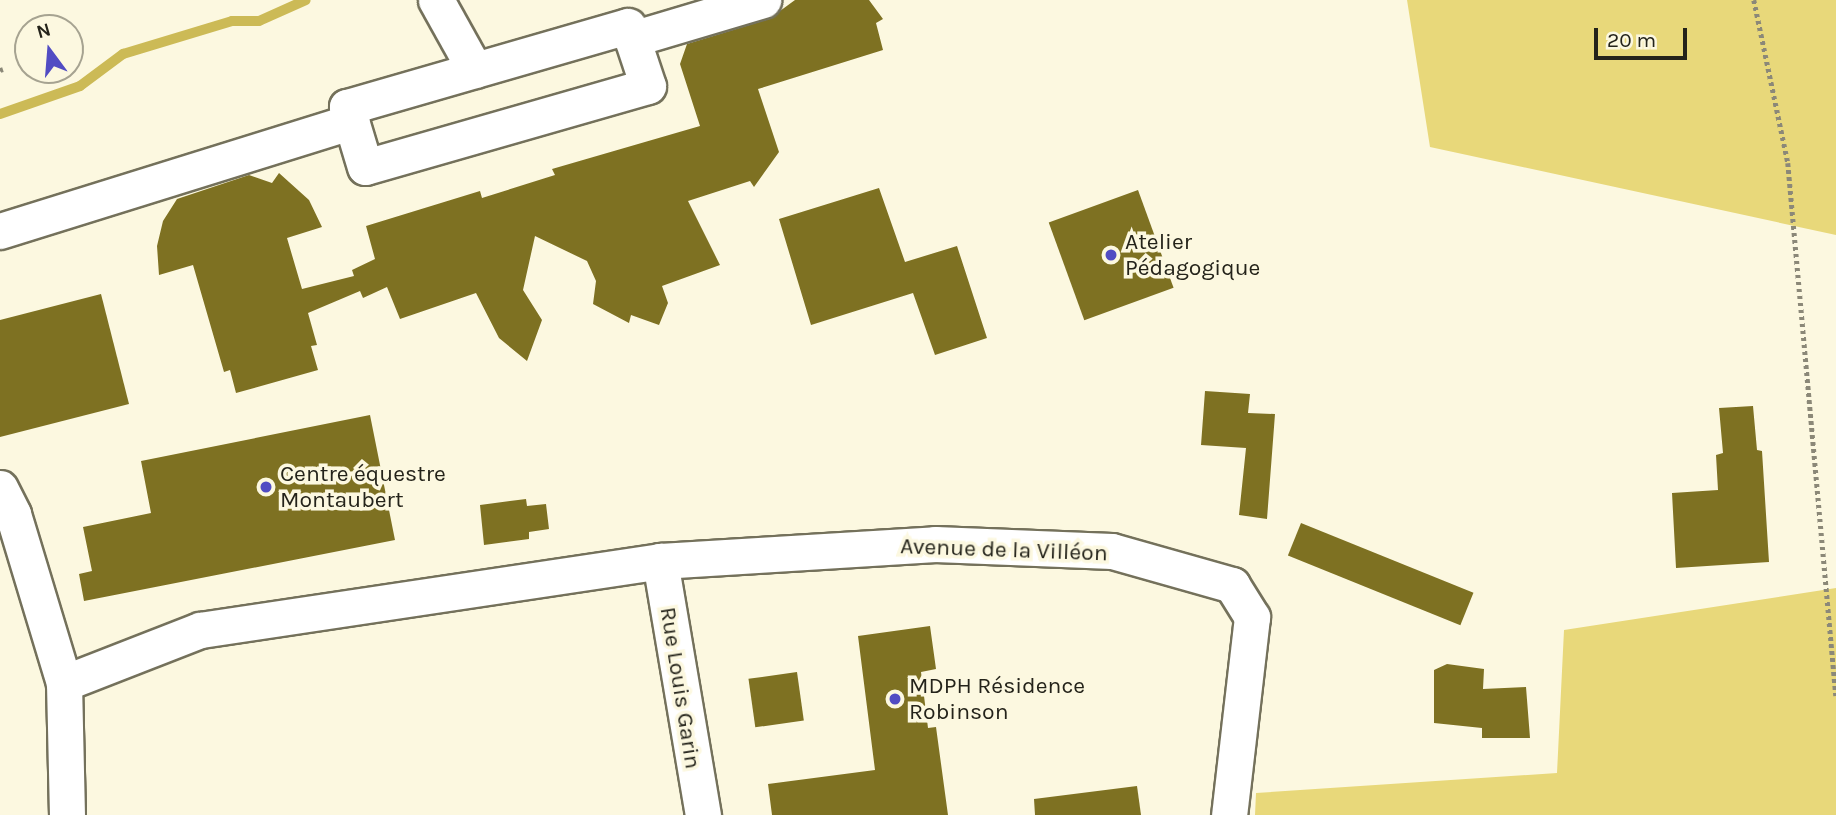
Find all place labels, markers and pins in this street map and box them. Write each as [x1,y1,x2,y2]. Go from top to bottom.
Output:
place label: Atelier Pédagogique [1125,228,1260,282]
marker: Atelier Pédagogique [1103,247,1119,263]
place label: Centre équestre Montaubert [280,460,446,514]
marker: Centre équestre Montaubert [258,479,274,495]
place label: MDPH Résidence Robinson [909,672,1085,726]
marker: MDPH Résidence Robinson [887,691,903,707]

